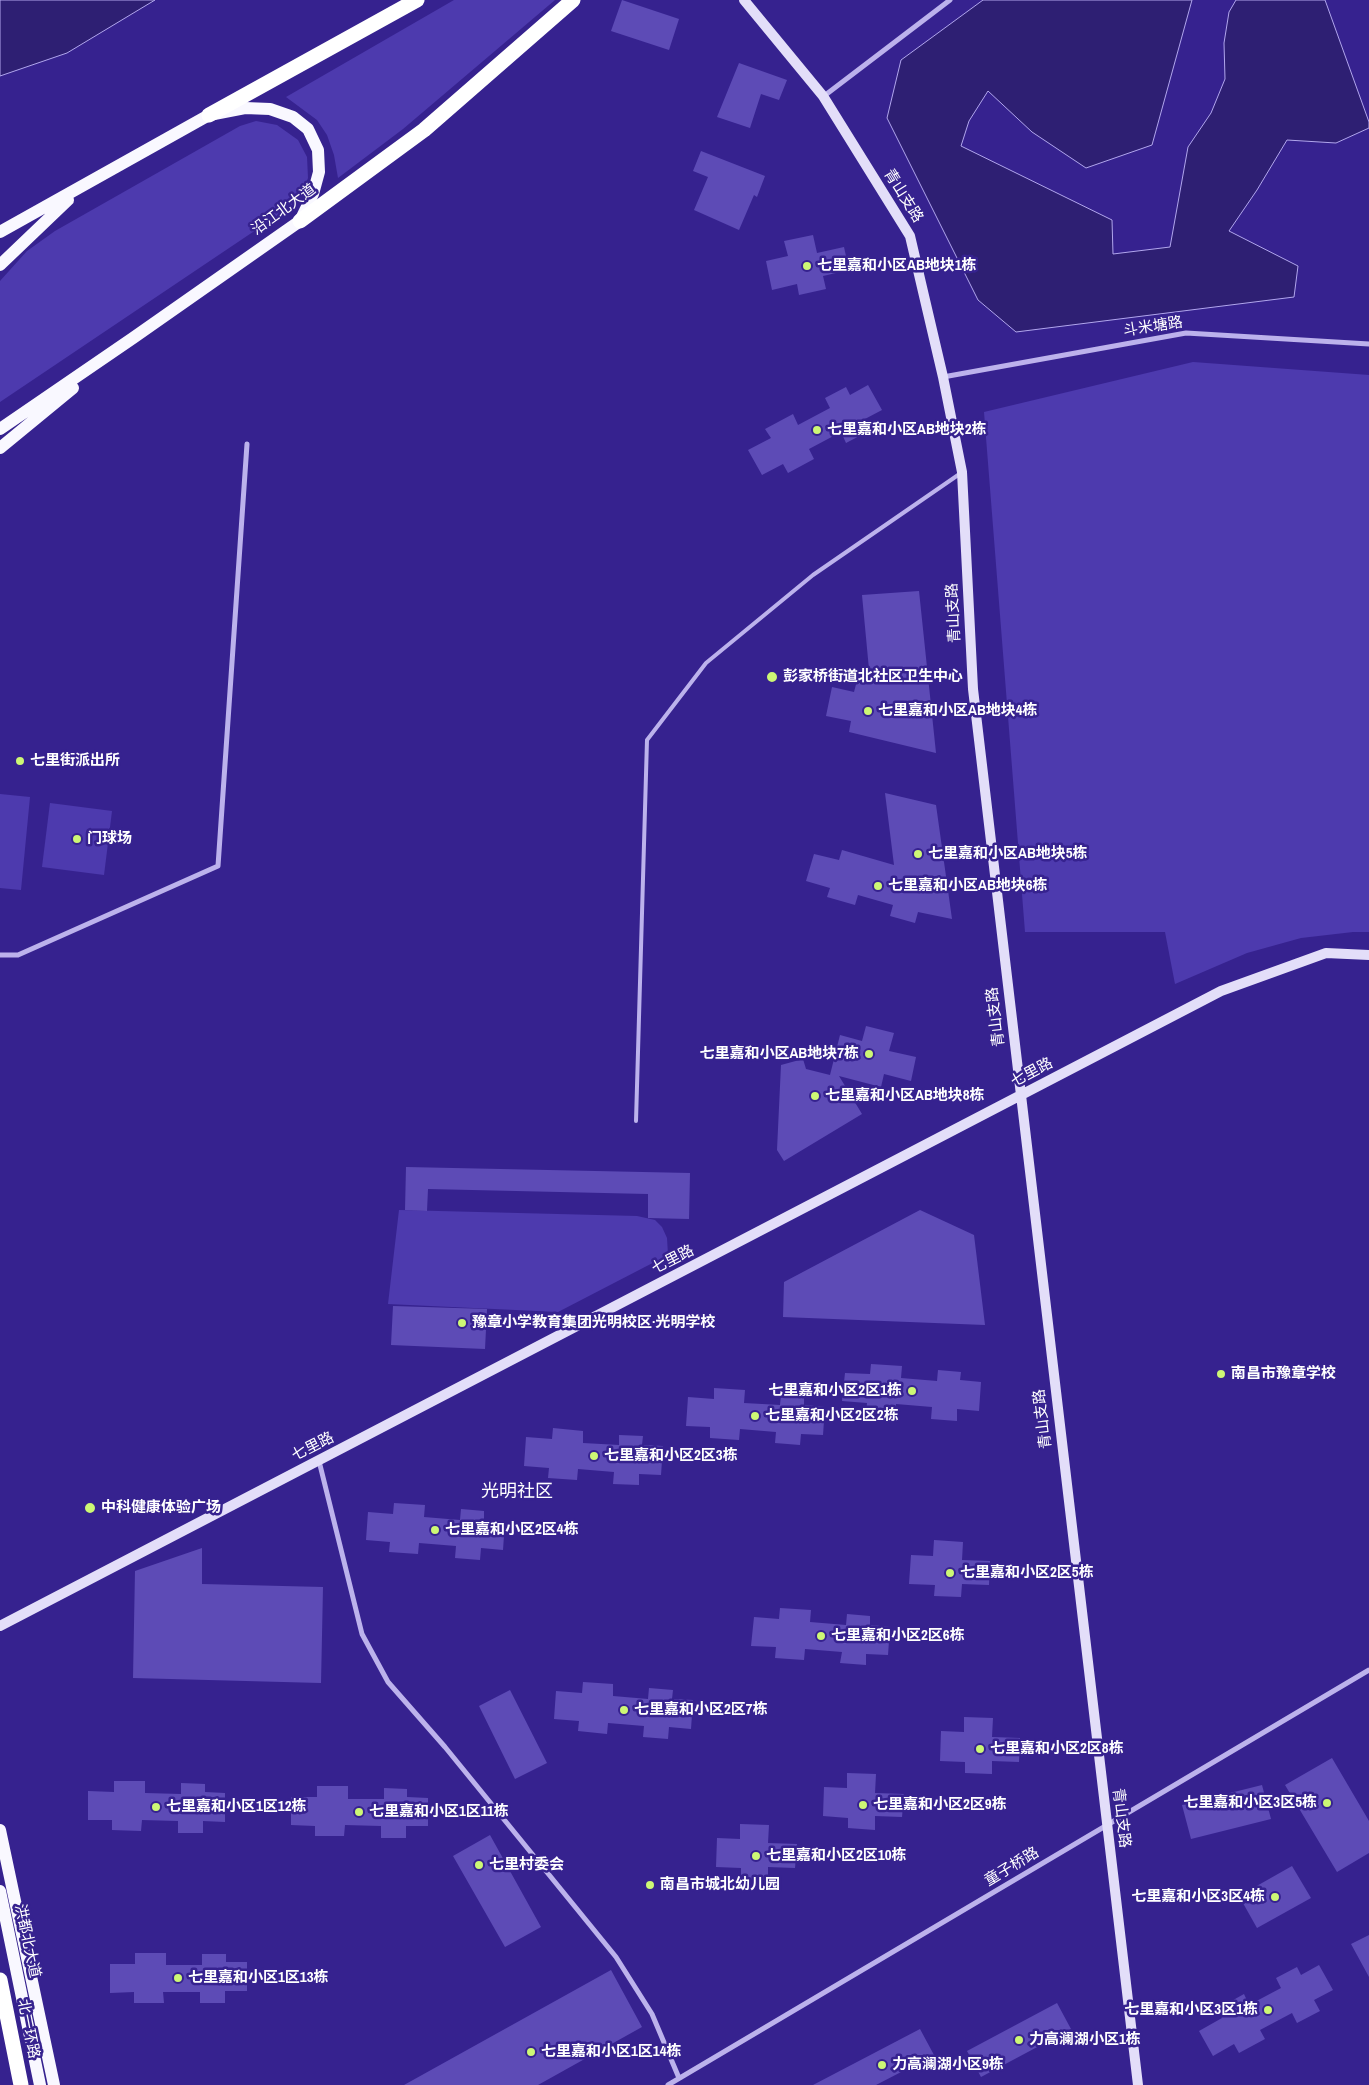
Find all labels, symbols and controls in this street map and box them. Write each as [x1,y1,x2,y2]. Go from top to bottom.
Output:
street label: 青山支路 [879,166,927,226]
street label: 沿江北大道 [248,181,320,239]
place label: 七里嘉和小区AB地块1栋 [817,257,977,275]
marker: 七里嘉和小区AB地块1栋 [801,260,813,272]
street label: 斗米塘路 [1122,313,1184,341]
place label: 七里嘉和小区AB地块2栋 [827,421,987,439]
marker: 七里嘉和小区AB地块2栋 [811,424,823,436]
street label: 青山支路 [943,583,965,643]
place label: 彭家桥街道北社区卫生中心 [783,668,963,686]
marker: 彭家桥街道北社区卫生中心 [765,670,779,684]
place label: 七里嘉和小区AB地块4栋 [878,702,1038,720]
marker: 七里嘉和小区AB地块4栋 [862,705,874,717]
place label: 七里街派出所 [30,752,120,770]
marker: 七里街派出所 [14,755,26,767]
place label: 门球场 [87,830,132,848]
marker: 门球场 [71,833,83,845]
place label: 七里嘉和小区AB地块5栋 [928,845,1088,863]
marker: 七里嘉和小区AB地块5栋 [912,848,924,860]
place label: 七里嘉和小区AB地块6栋 [888,877,1048,895]
marker: 七里嘉和小区AB地块6栋 [872,880,884,892]
street label: 青山支路 [983,986,1009,1048]
place label: 七里嘉和小区AB地块7栋 [699,1045,859,1063]
marker: 七里嘉和小区AB地块7栋 [863,1048,875,1060]
street label: 七里路 [1008,1054,1056,1092]
place label: 七里嘉和小区AB地块8栋 [825,1087,985,1105]
marker: 七里嘉和小区AB地块8栋 [809,1090,821,1102]
street label: 七里路 [649,1242,697,1278]
place label: 豫章小学教育集团光明校区·光明学校 [472,1314,715,1332]
marker: 豫章小学教育集团光明校区·光明学校 [456,1317,468,1329]
place label: 南昌市豫章学校 [1231,1365,1336,1383]
marker: 南昌市豫章学校 [1215,1368,1227,1380]
place label: 七里嘉和小区2区1栋 [768,1382,902,1400]
marker: 七里嘉和小区2区1栋 [906,1385,918,1397]
street label: 青山支路 [1030,1388,1056,1450]
place label: 七里嘉和小区2区2栋 [765,1407,899,1425]
marker: 七里嘉和小区2区2栋 [749,1410,761,1422]
street label: 七里路 [289,1429,337,1465]
place label: 七里嘉和小区2区3栋 [604,1447,738,1465]
marker: 七里嘉和小区2区3栋 [588,1450,600,1462]
district label: 光明社区 [481,1481,553,1503]
place label: 中科健康体验广场 [101,1499,221,1517]
marker: 中科健康体验广场 [83,1501,97,1515]
place label: 七里嘉和小区2区4栋 [445,1521,579,1539]
marker: 七里嘉和小区2区4栋 [429,1524,441,1536]
place label: 七里嘉和小区2区5栋 [960,1564,1094,1582]
marker: 七里嘉和小区2区5栋 [944,1567,956,1579]
place label: 七里嘉和小区2区6栋 [831,1627,965,1645]
marker: 七里嘉和小区2区6栋 [815,1630,827,1642]
place label: 七里嘉和小区2区7栋 [634,1701,768,1719]
marker: 七里嘉和小区2区7栋 [618,1704,630,1716]
place label: 七里嘉和小区2区8栋 [990,1740,1124,1758]
marker: 七里嘉和小区2区8栋 [974,1743,986,1755]
street label: 青山支路 [1108,1787,1134,1849]
place label: 七里嘉和小区3区5栋 [1183,1794,1317,1812]
place label: 七里嘉和小区2区9栋 [873,1796,1007,1814]
marker: 七里嘉和小区3区5栋 [1321,1797,1333,1809]
place label: 七里嘉和小区1区12栋 [166,1798,307,1816]
marker: 七里嘉和小区2区9栋 [857,1799,869,1811]
marker: 七里嘉和小区1区12栋 [150,1801,162,1813]
place label: 七里嘉和小区1区11栋 [369,1803,509,1821]
marker: 七里嘉和小区1区11栋 [353,1806,365,1818]
street label: 童子桥路 [982,1844,1042,1890]
place label: 七里嘉和小区2区10栋 [766,1847,907,1865]
marker: 七里嘉和小区2区10栋 [750,1850,762,1862]
place label: 七里村委会 [489,1856,564,1874]
marker: 七里村委会 [473,1859,485,1871]
place label: 南昌市城北幼儿园 [660,1876,780,1894]
marker: 南昌市城北幼儿园 [644,1879,656,1891]
place label: 七里嘉和小区3区4栋 [1131,1888,1265,1906]
marker: 七里嘉和小区3区4栋 [1269,1891,1281,1903]
street label: 洪都北大道 [10,1902,44,1980]
place label: 七里嘉和小区1区13栋 [188,1969,329,1987]
marker: 七里嘉和小区1区13栋 [172,1972,184,1984]
street label: 北一环路 [13,1998,43,2060]
place label: 七里嘉和小区3区1栋 [1124,2001,1258,2019]
marker: 七里嘉和小区3区1栋 [1262,2004,1274,2016]
place label: 力高澜湖小区1栋 [1029,2031,1141,2049]
marker: 力高澜湖小区1栋 [1013,2034,1025,2046]
place label: 七里嘉和小区1区14栋 [541,2043,682,2061]
marker: 七里嘉和小区1区14栋 [525,2046,537,2058]
place label: 力高澜湖小区9栋 [892,2056,1004,2074]
marker: 力高澜湖小区9栋 [876,2059,888,2071]

